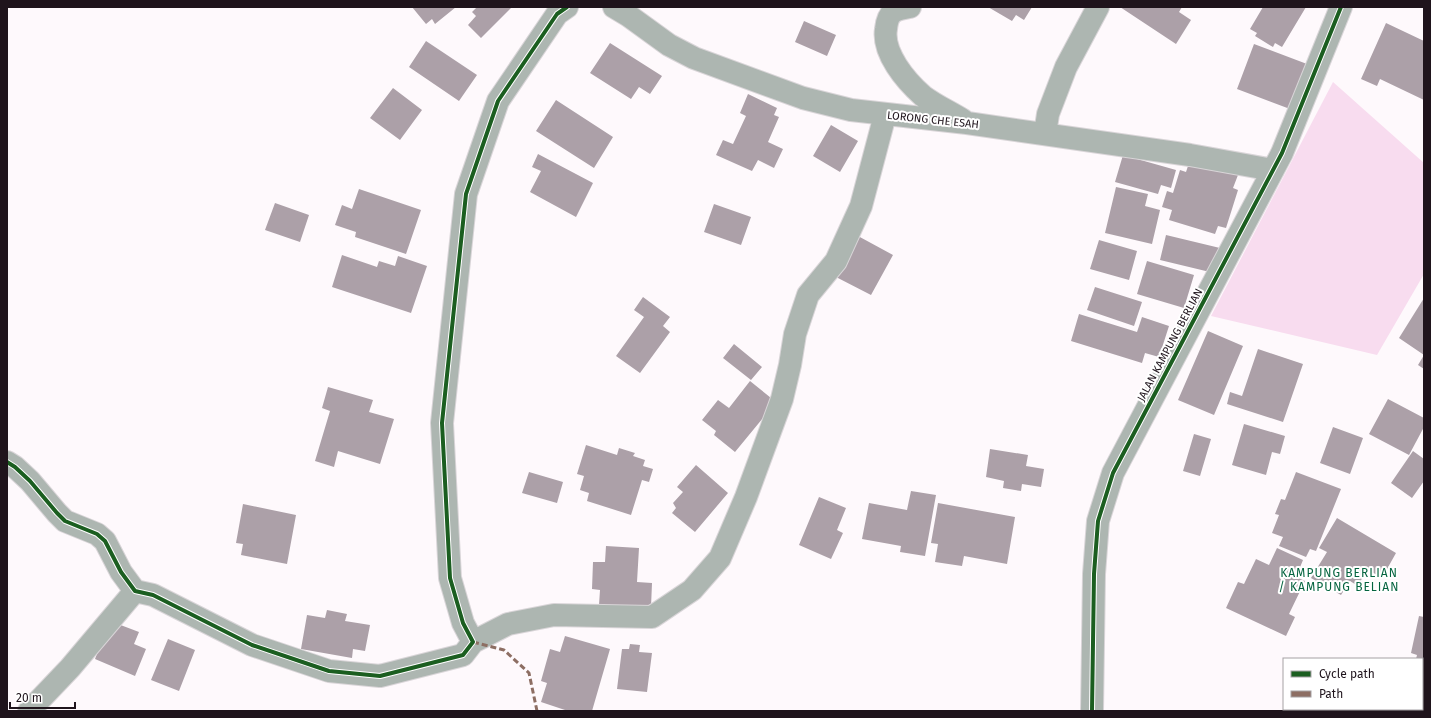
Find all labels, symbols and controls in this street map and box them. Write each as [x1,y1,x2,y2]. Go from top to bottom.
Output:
street label: LORONG CHE ESAH [887,109,979,131]
street label: JALAN KAMPUNG BERLIAN [1135,286,1205,404]
district label: KAMPUNG BERLIAN / KAMPUNG BELIAN [1279,566,1399,594]
legend [1283,658,1423,710]
text: Cycle path [1319,667,1375,681]
scale bar [10,684,75,710]
text: Path [1319,687,1343,701]
text: 20 m [16,691,42,705]

